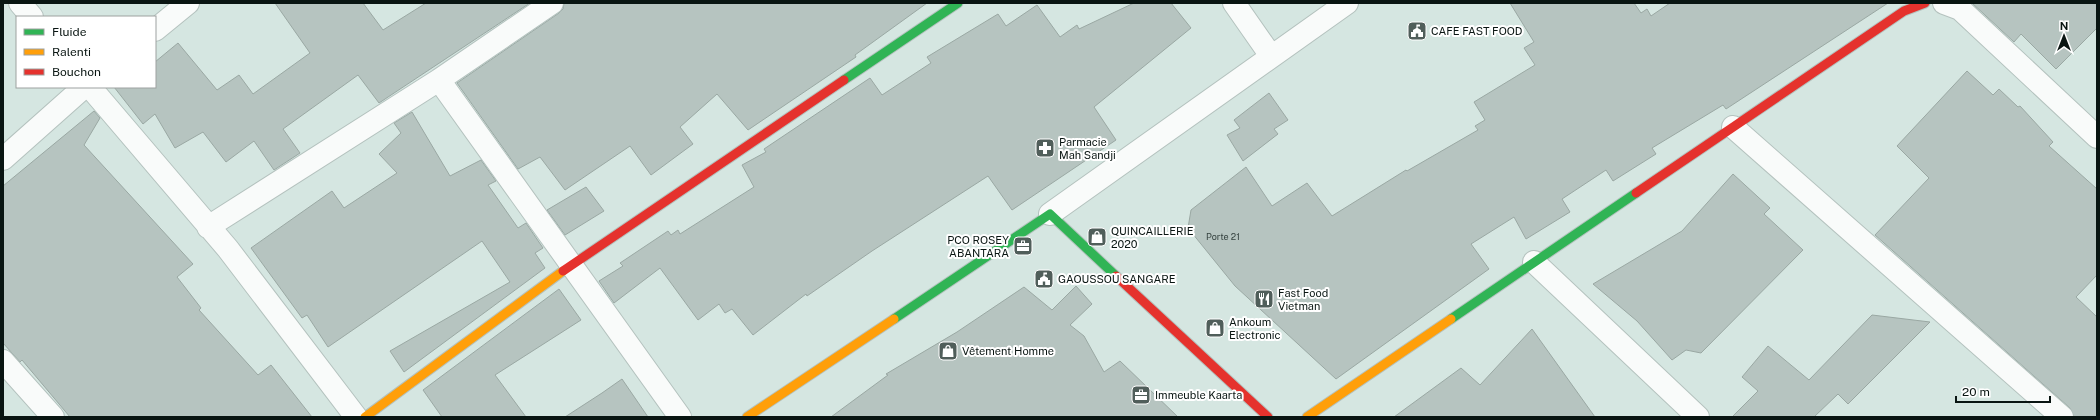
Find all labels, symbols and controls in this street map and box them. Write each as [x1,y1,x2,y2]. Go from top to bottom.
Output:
legend [16,16,156,88]
north arrow [2044,16,2084,56]
public building icon: CAFE FAST FOOD [1406,20,1428,42]
text: N [2060,20,2068,32]
text: Fluide [52,25,87,39]
place label: CAFE FAST FOOD [1431,25,1523,37]
text: Ralenti [52,45,91,59]
text: Bouchon [52,65,101,79]
place label: Parmacie Mah Sandji [1059,136,1116,161]
pharmacy icon: Parmacie Mah Sandji [1034,137,1056,159]
place label: QUINCAILLERIE 2020 [1111,225,1194,250]
shop icon: QUINCAILLERIE 2020 [1086,226,1108,248]
house number: Porte 21 [1206,231,1240,242]
place label: PCO ROSEY ABANTARA [947,234,1009,259]
office icon: PCO ROSEY ABANTARA [1012,235,1034,257]
public building icon: GAOUSSOU SANGARE [1033,268,1055,290]
place label: GAOUSSOU SANGARE [1058,273,1176,285]
place label: Fast Food Vietman [1278,287,1328,312]
restaurant icon: Fast Food Vietman [1253,288,1275,310]
place label: Ankoum Electronic [1229,316,1280,341]
shop icon: Ankoum Electronic [1204,317,1226,339]
shop icon: Vêtement Homme [937,340,959,362]
place label: Vêtement Homme [962,345,1054,357]
scale bar [1956,378,2050,404]
office icon: Immeuble Kaarta [1130,384,1152,406]
text: 20 m [1962,385,1990,399]
place label: Immeuble Kaarta [1155,389,1242,401]

